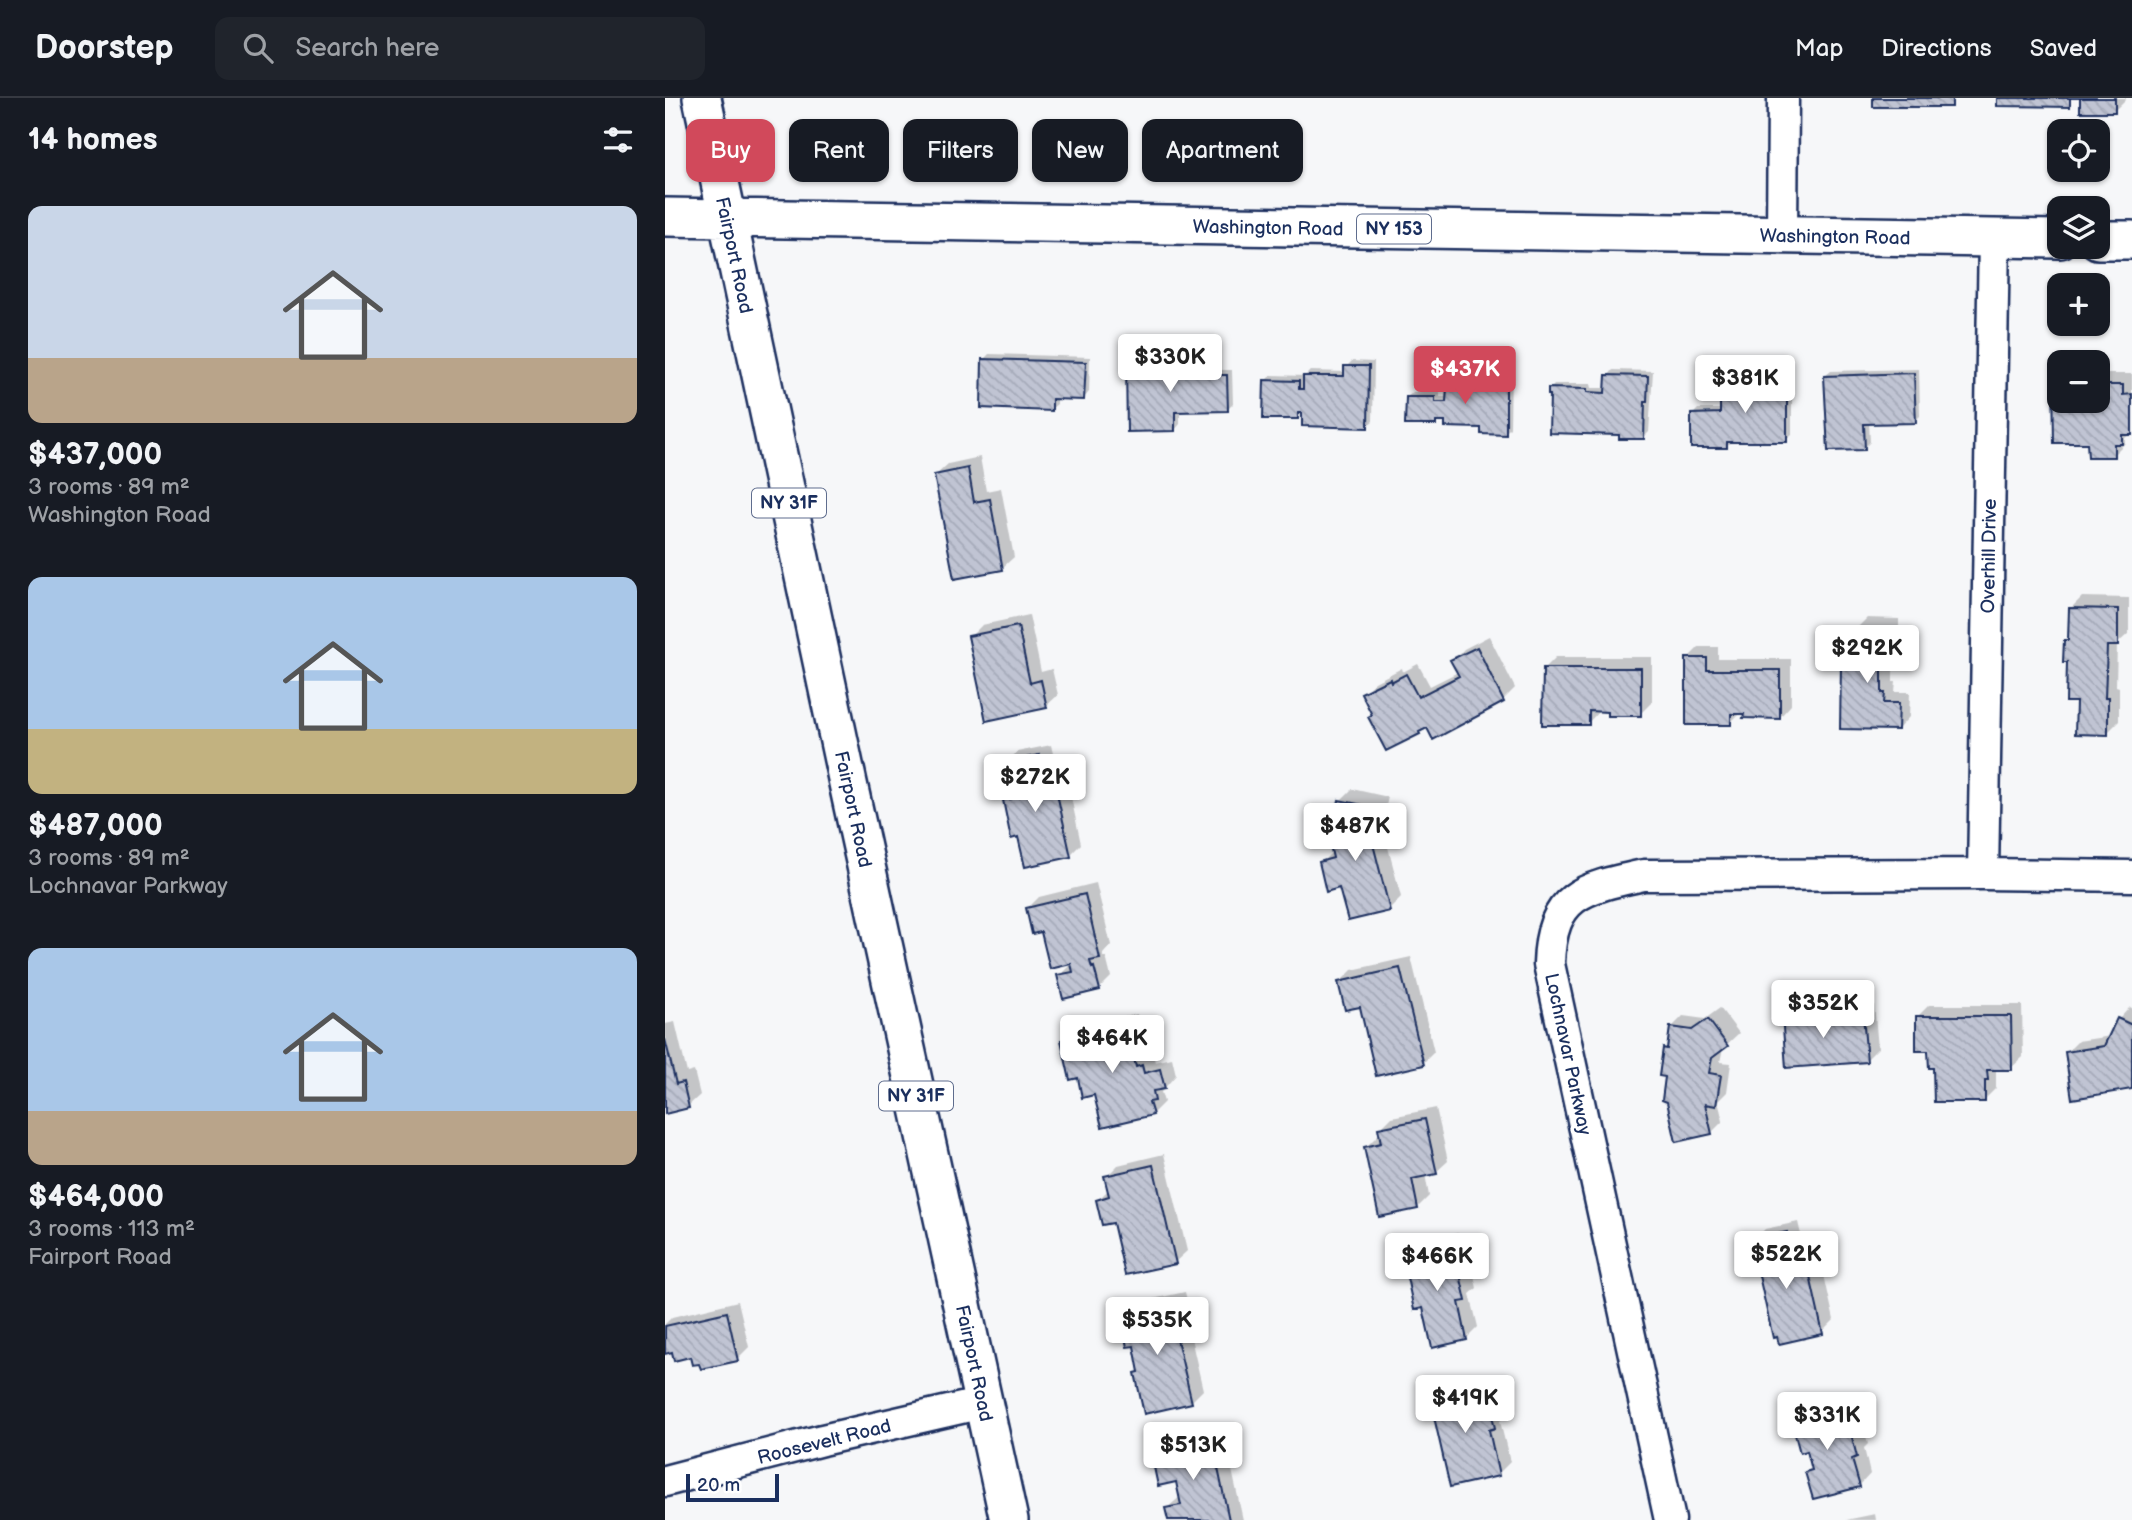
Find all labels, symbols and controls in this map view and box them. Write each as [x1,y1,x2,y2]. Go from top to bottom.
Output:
search box [215,17,705,80]
text: Doorstep [35,28,173,68]
icon: search [239,29,277,67]
text: Search here [295,33,439,64]
text: Map [1795,34,1843,63]
text: Directions [1881,34,1992,63]
text: Saved [2030,34,2097,63]
chip: Buy [686,119,775,182]
chip: Rent [789,119,889,182]
chip: Filters [903,119,1018,182]
chip: New [1032,119,1128,182]
chip: Apartment [1142,119,1303,182]
map controls [2047,119,2110,413]
button: locate [2047,119,2110,182]
icon: filters [599,121,637,159]
text: 14 homes [28,122,157,158]
street label: Fairport Road [710,195,757,316]
button: layers [2047,196,2110,259]
road number: NY 153 [1357,214,1431,244]
street label: Washington Road [1192,216,1344,241]
street label: Washington Road [1759,225,1911,250]
icon: home [270,252,396,378]
button: + [2047,273,2110,336]
pin: $330K [1121,334,1219,394]
text: $330K [1134,343,1206,371]
pin: $437K [1416,346,1514,406]
button: − [2047,350,2110,413]
text: $437K [1430,355,1500,383]
pin: $381K [1696,356,1794,415]
text: $381K [1711,364,1779,392]
text: $437,000 [28,437,162,473]
text: 3 rooms · 89 m² [28,473,190,501]
road number: NY 31F [752,488,826,517]
street label: Overhill Drive [1977,498,2002,614]
text: Washington Road [28,501,211,529]
icon: home [270,623,396,749]
pin: $292K [1818,626,1916,685]
text: $292K [1831,634,1903,662]
street label: Fairport Road [829,749,876,870]
pin: $272K [986,754,1084,814]
text: $272K [1000,763,1070,791]
pin: $487K [1306,804,1404,863]
text: $487,000 [28,808,163,844]
text: $487K [1320,812,1390,840]
text: 3 rooms · 89 m² [28,844,190,872]
text: Lochnavar Parkway [28,872,228,900]
street label: Lochnavar Parkway [1539,971,1596,1138]
pin: $352K [1774,981,1872,1040]
text: $352K [1787,989,1859,1017]
icon: home [270,994,396,1120]
pin: $464K [1063,1016,1161,1075]
text: $464K [1076,1024,1148,1052]
road number: NY 31F [879,1082,953,1111]
text: $464,000 [28,1179,164,1215]
text: 3 rooms · 113 m² [28,1215,195,1243]
pin: $522K [1737,1232,1835,1291]
pin: $466K [1388,1234,1486,1293]
text: $522K [1750,1240,1822,1268]
text: $466K [1401,1242,1473,1270]
text: Fairport Road [28,1243,172,1271]
pin: $535K [1108,1298,1206,1357]
street label: Fairport Road [950,1303,997,1424]
text: $535K [1122,1306,1192,1334]
pin: $419K [1416,1376,1514,1435]
text: $419K [1431,1384,1499,1412]
pin: $331K [1778,1392,1876,1452]
text: $331K [1793,1401,1861,1429]
street label: Roosevelt Road [755,1415,894,1470]
pin: $513K [1144,1422,1242,1482]
text: $513K [1159,1431,1227,1459]
scale bar [686,1471,779,1503]
text: 20 m [697,1474,740,1497]

